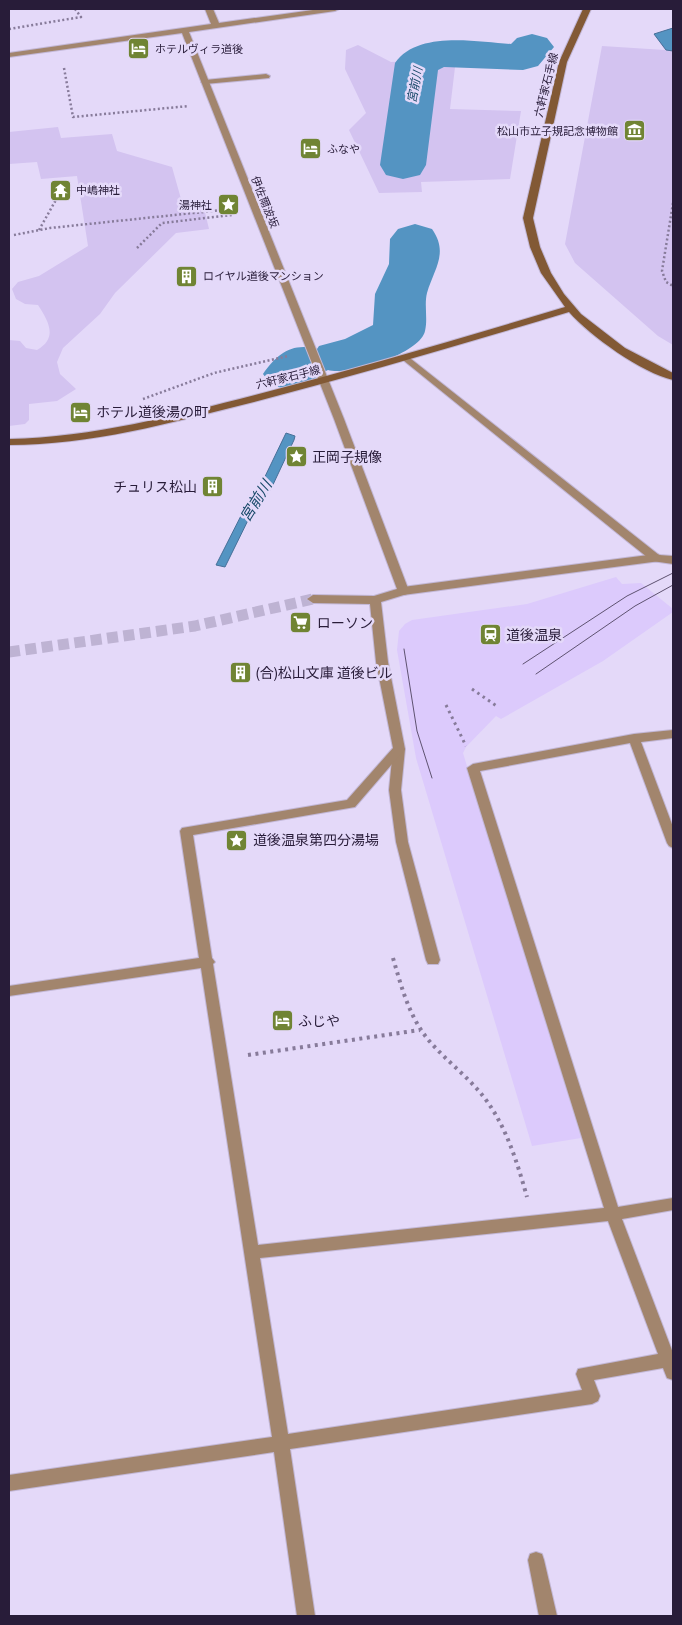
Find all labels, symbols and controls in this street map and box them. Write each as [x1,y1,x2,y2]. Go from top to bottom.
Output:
hotel icon: ホテルヴィラ道後 [127,37,151,61]
place label: ホテルヴィラ道後 [155,42,243,56]
street label: 六軒家石手線 [531,51,561,119]
water label: 宮前川 [404,64,427,104]
museum icon: 松山市立子規記念博物館 [622,119,646,143]
place label: 松山市立子規記念博物館 [497,124,618,138]
hotel icon: ふなや [299,137,323,161]
place label: ふなや [327,142,360,156]
street label: 伊佐爾波坂 [248,174,282,230]
temple icon: 中嶋神社 [48,178,72,202]
place label: 中嶋神社 [76,183,120,197]
place icon: 湯神社 [216,193,240,217]
place label: 湯神社 [179,198,212,212]
building icon: ロイヤル道後マンション [175,264,199,288]
place label: ロイヤル道後マンション [203,269,324,283]
street label: 六軒家石手線 [254,362,322,392]
hotel icon: ホテル道後湯の町 [68,400,92,424]
place label: ホテル道後湯の町 [96,403,208,421]
place icon: 正岡子規像 [284,445,308,469]
place label: 正岡子規像 [312,448,382,466]
water label: 宮前川 [235,474,277,525]
building icon: チュリス松山 [201,475,225,499]
place label: チュリス松山 [113,478,197,496]
supermarket icon: ローソン [289,611,313,635]
place label: ローソン [317,614,373,632]
station icon: 道後温泉 [478,623,502,647]
place label: 道後温泉 [506,626,562,644]
building icon: (合)松山文庫 道後ビル [228,661,252,685]
place label: (合)松山文庫 道後ビル [256,664,393,682]
place icon: 道後温泉第四分湯場 [225,828,249,852]
place label: 道後温泉第四分湯場 [253,831,379,849]
hotel icon: ふじや [270,1009,294,1033]
place label: ふじや [298,1012,340,1030]

